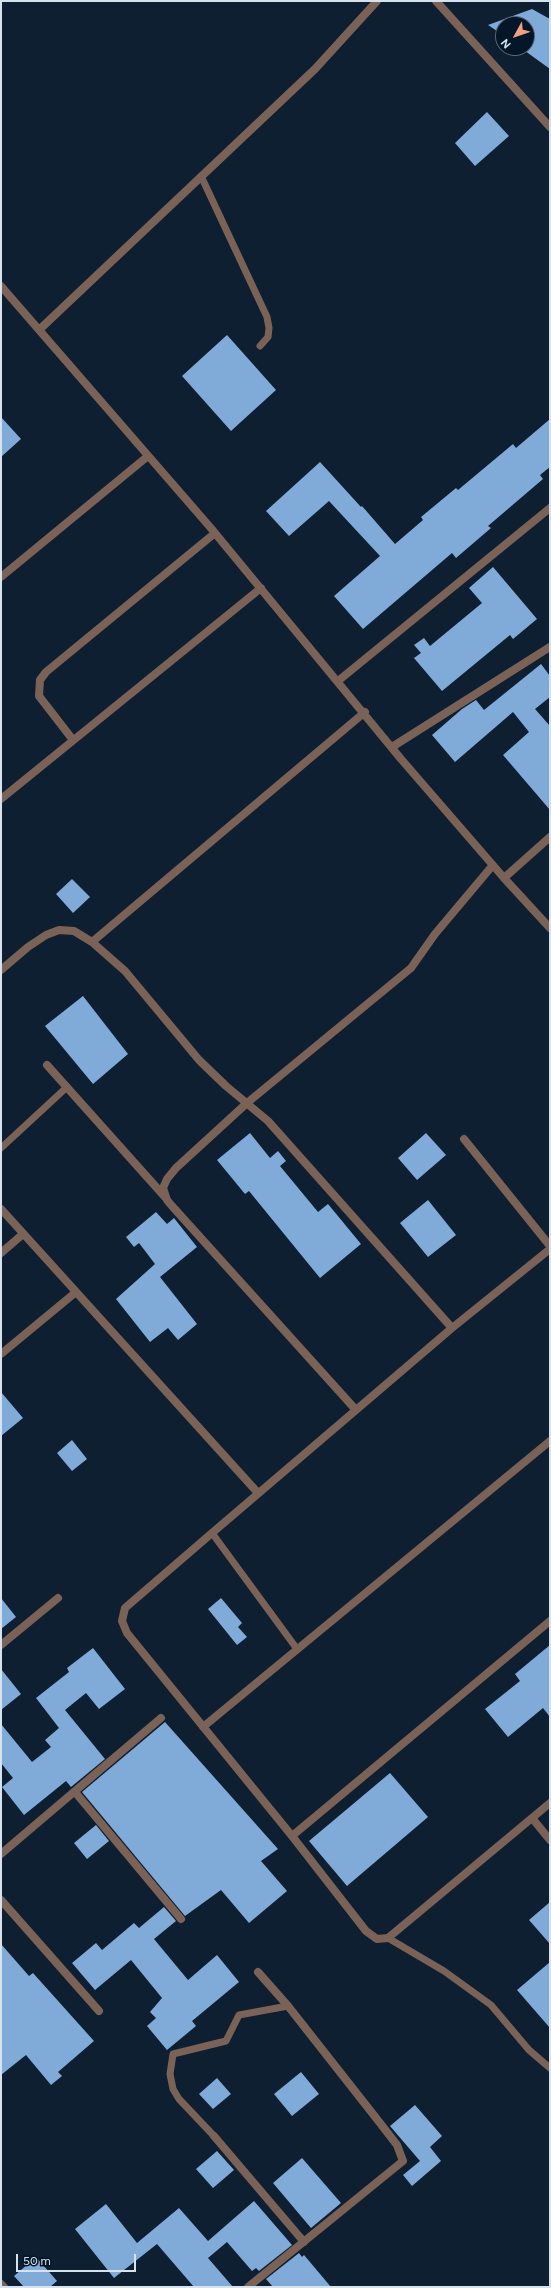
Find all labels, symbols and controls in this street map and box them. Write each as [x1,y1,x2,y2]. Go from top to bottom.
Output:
north arrow [495,16,535,56]
text: N [498,36,514,51]
scale bar [18,2246,138,2272]
text: 50 m [23,2254,51,2268]

